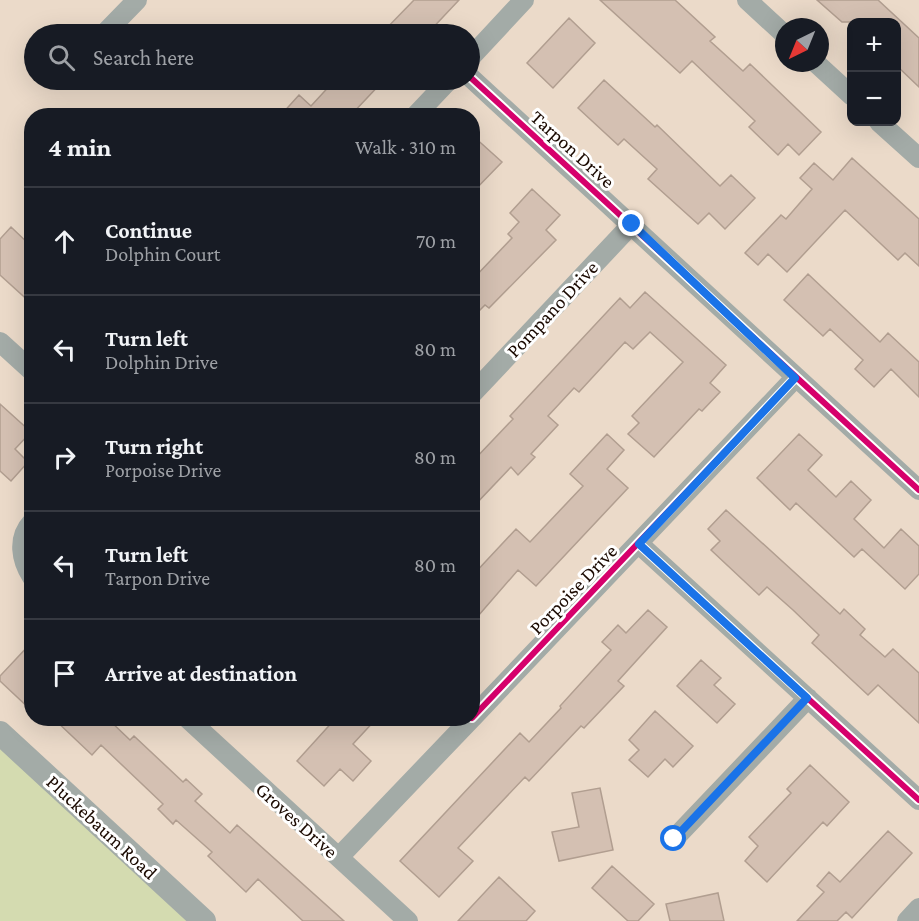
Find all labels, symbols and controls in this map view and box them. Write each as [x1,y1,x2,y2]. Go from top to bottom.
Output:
north arrow [775,18,829,72]
map controls [847,18,901,126]
button: + [847,18,901,72]
search box [24,24,480,90]
icon: search [45,41,78,74]
text: Search here [93,45,194,70]
button: − [847,72,901,126]
street label: Tarpon Drive [526,106,620,193]
text: 4 min [48,133,112,162]
text: Walk · 310 m [355,136,456,158]
route end [618,210,644,236]
text: Continue [105,218,192,243]
icon: ahead [48,225,81,258]
text: 70 m [416,230,456,252]
text: Dolphin Court [105,243,220,265]
street label: Pompano Drive [502,256,603,362]
text: Turn left [105,326,188,351]
icon: left [48,333,81,366]
text: 80 m [414,338,456,360]
text: Dolphin Drive [105,351,218,373]
text: Turn right [105,434,203,459]
icon: right [48,441,81,474]
text: 80 m [414,446,456,468]
text: Porpoise Drive [105,459,221,481]
street label: Porpoise Drive [525,539,622,639]
text: Turn left [105,542,188,567]
icon: left [48,549,81,582]
text: 80 m [414,554,456,576]
text: Tarpon Drive [105,567,210,589]
icon: arrive [48,657,81,690]
text: Arrive at destination [105,661,297,686]
street label: Pluckebaum Road [42,770,162,884]
street label: Groves Drive [252,778,342,862]
route start [660,825,686,851]

